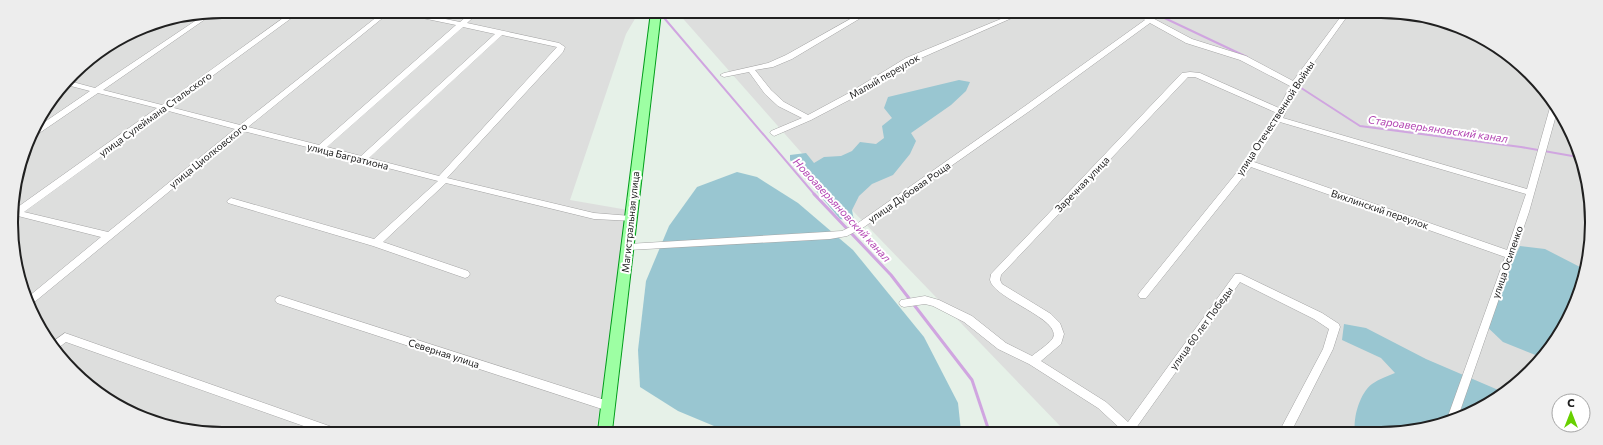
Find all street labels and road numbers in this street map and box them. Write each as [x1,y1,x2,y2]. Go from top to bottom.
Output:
street label: Малый переулок [847,51,922,101]
street label: улица Отечественной Войны [1233,58,1317,178]
street label: улица Сулеймана Стальского [96,69,214,159]
street label: улица Циолковского [167,120,250,190]
street label: улица Багратиона [306,140,390,172]
street label: Заречная улица [1052,154,1112,214]
street label: улица Дубовая Роща [866,159,952,225]
street label: Магистральная улица [619,171,641,273]
street label: Вихлинский переулок [1330,187,1431,232]
street label: улица Осипенко [1489,224,1525,300]
street label: улица 60 лет Победы [1167,284,1235,372]
street label: Северная улица [407,336,481,370]

